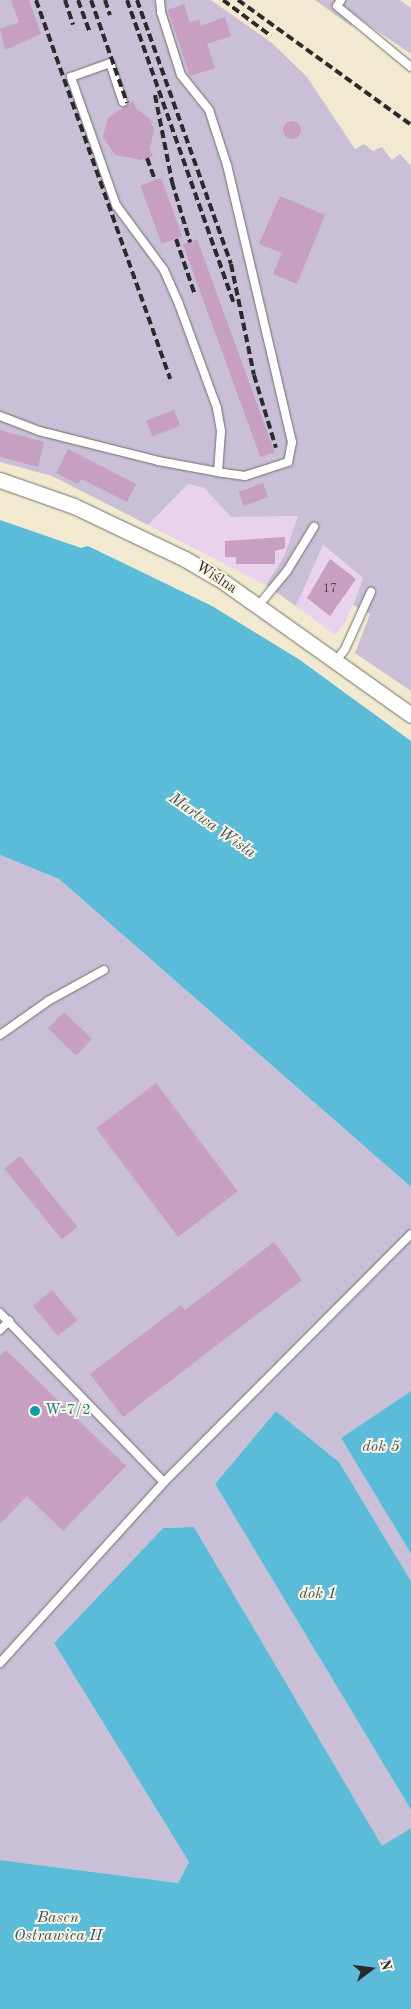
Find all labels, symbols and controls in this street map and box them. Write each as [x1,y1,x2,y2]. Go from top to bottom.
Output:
street label: Wiślna [192,558,240,598]
house number: 17 [323,583,337,597]
water label: Martwa Wisła [165,789,259,863]
place label: W-7/2 [45,1402,91,1420]
marker: W-7/2 [29,1405,41,1417]
water label: dok 5 [362,1437,400,1457]
water label: dok 1 [299,1584,337,1604]
water label: Basen Ostrawica II [14,1908,102,1946]
north arrow [346,1944,396,1994]
text: N [377,1958,394,1972]

